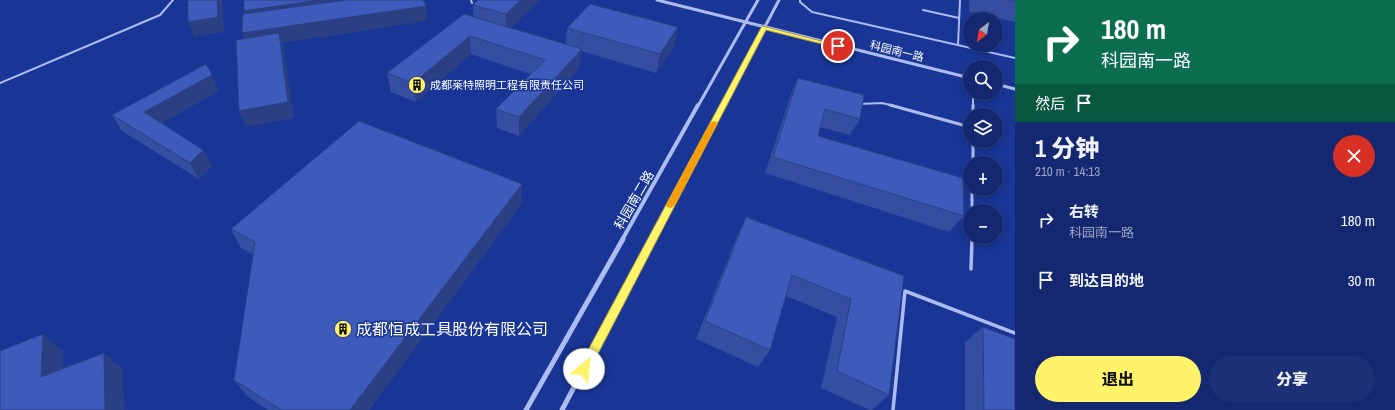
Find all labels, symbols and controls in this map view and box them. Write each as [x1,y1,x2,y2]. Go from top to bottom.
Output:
text: 180 m [1101,10,1166,48]
north arrow [963,12,1003,52]
map controls [963,12,1003,244]
icon: right [1035,16,1087,68]
pin [821,29,855,63]
icon: arrive [827,35,849,57]
street label: 科园南一路 [869,38,925,64]
text: 科园南一路 [1101,48,1191,73]
button: search [963,60,1003,100]
building icon: 成都莱特照明工程有限责任公司 [407,75,427,95]
place label: 成都莱特照明工程有限责任公司 [430,78,584,92]
icon: arrive [1073,92,1095,114]
text: 然后 [1035,93,1065,114]
button: layers [963,108,1003,148]
text: 1 分钟 [1035,132,1099,164]
button: close [1333,135,1375,177]
button: + [963,156,1003,196]
text: 210 m · 14:13 [1035,163,1100,180]
street label: 科园南二路 [610,168,658,232]
text: 右转 [1069,201,1099,222]
button: − [963,204,1003,244]
icon: right [1035,209,1057,231]
text: 180 m [1341,210,1375,231]
text: 科园南一路 [1069,224,1134,241]
icon: arrive [1035,269,1057,291]
text: 到达目的地 [1069,270,1144,291]
text: 30 m [1348,270,1375,291]
place label: 成都恒成工具股份有限公司 [356,318,548,340]
building icon: 成都恒成工具股份有限公司 [333,319,353,339]
position arrow [563,348,605,390]
button: 退出 [1035,356,1201,402]
button: 分享 [1209,356,1375,402]

